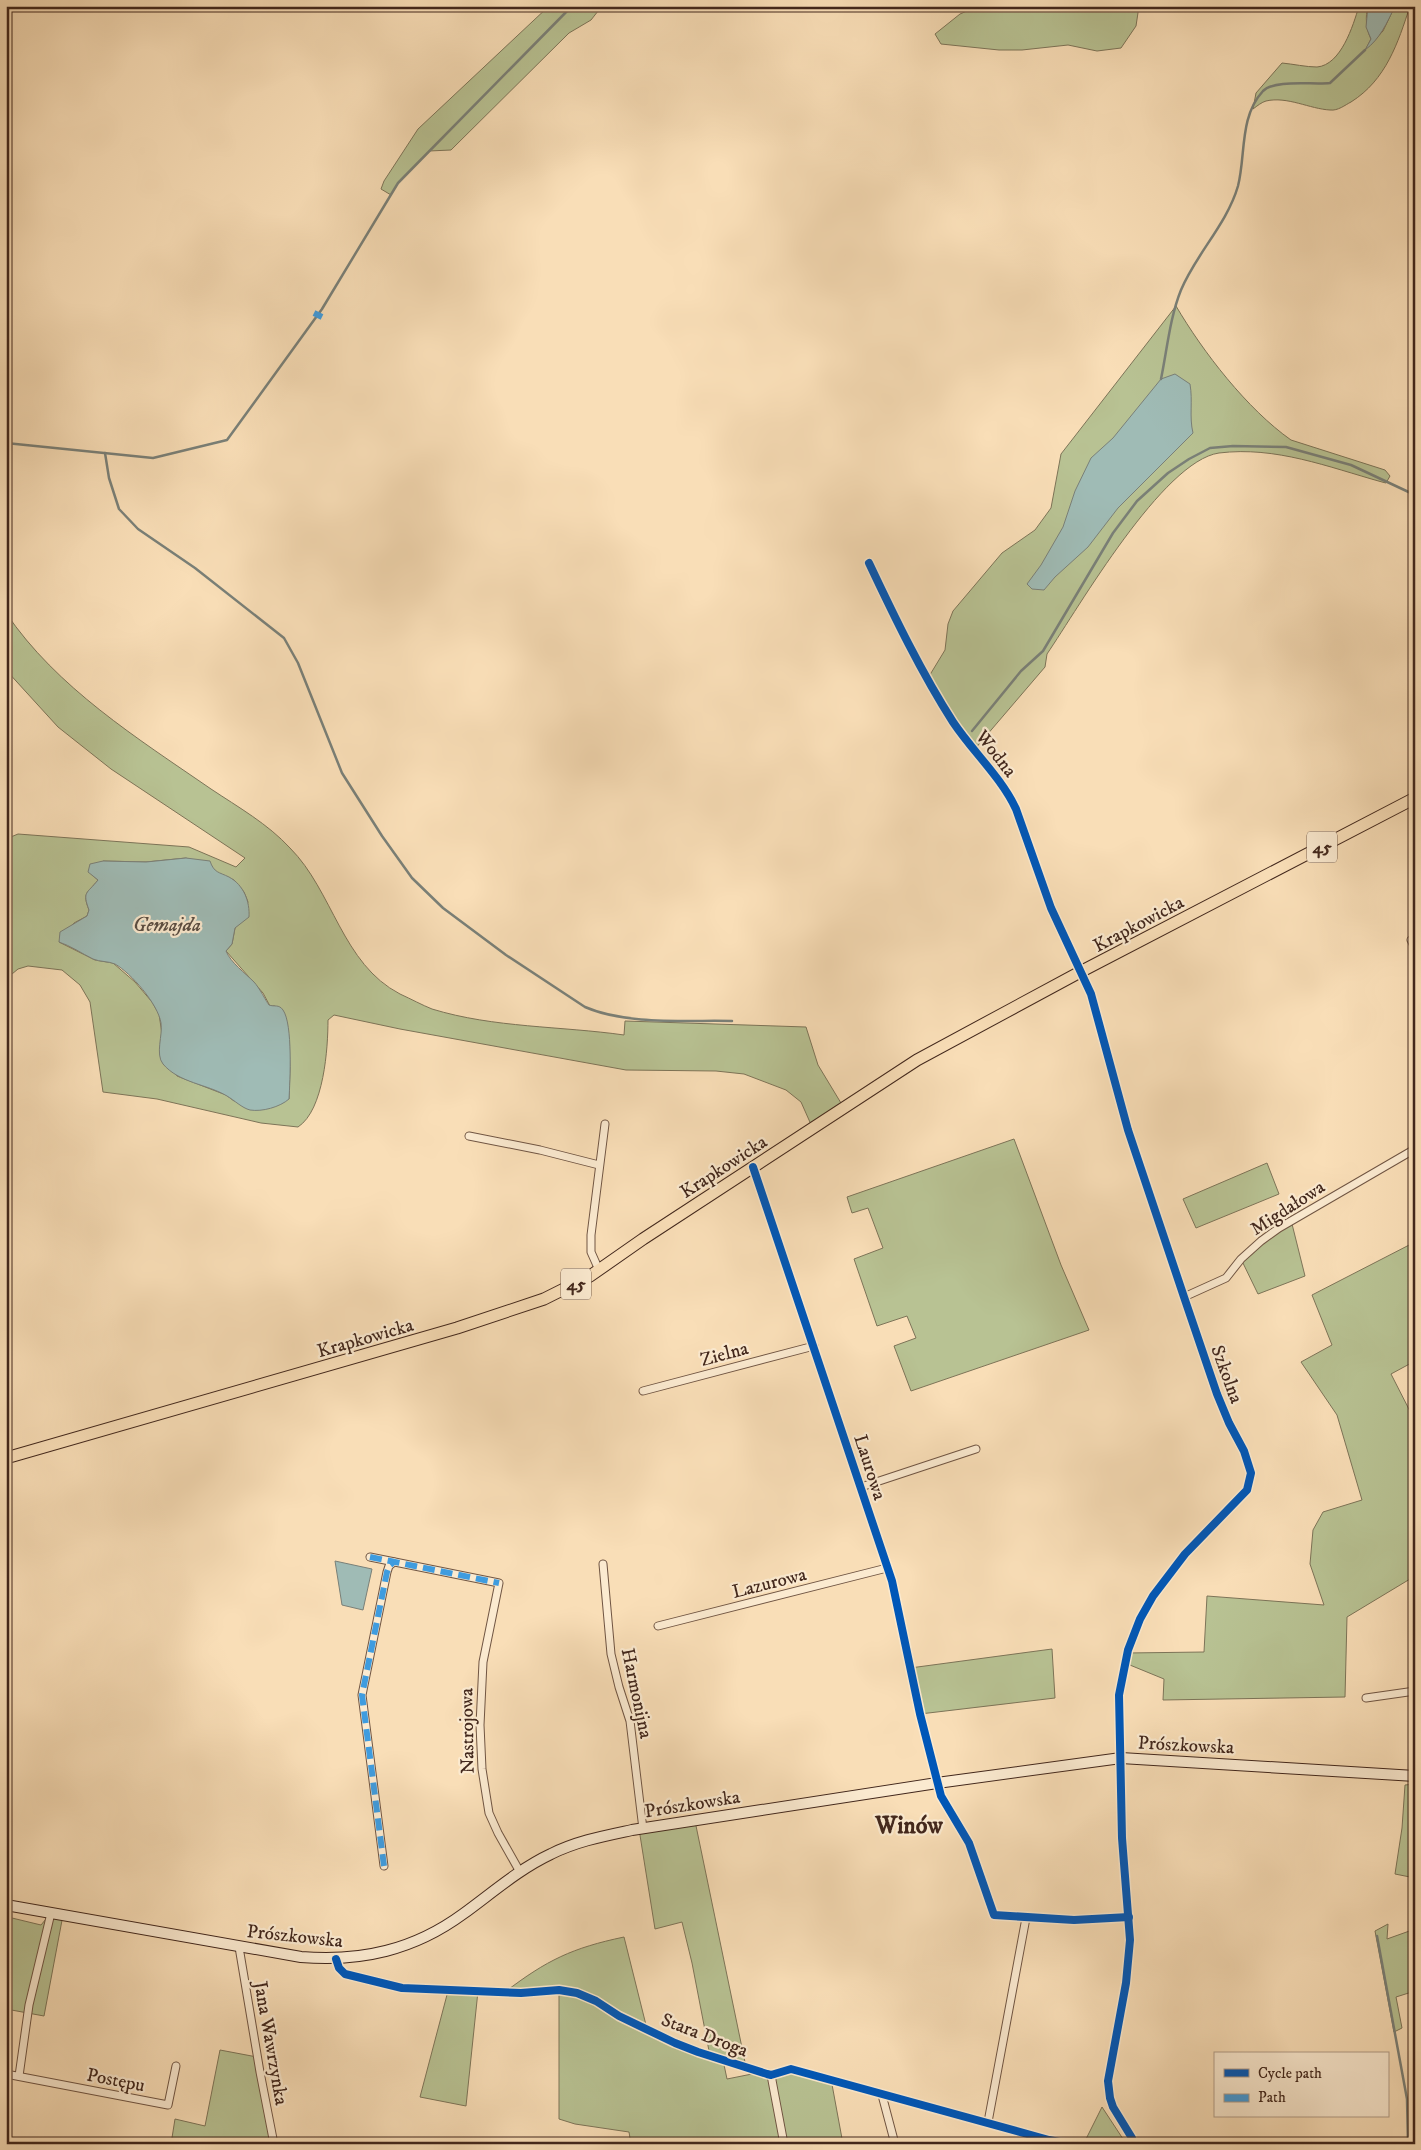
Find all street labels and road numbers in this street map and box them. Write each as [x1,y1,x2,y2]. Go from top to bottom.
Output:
street label: Wodna [970,725,1021,782]
road number: 45 [1307,832,1337,862]
street label: Krapkowicka [1090,891,1188,958]
street label: Krapkowicka [676,1131,772,1204]
street label: Migdałowa [1246,1176,1329,1241]
road number: 45 [561,1268,591,1300]
street label: Krapkowicka [315,1314,416,1363]
street label: Zielna [698,1337,751,1372]
street label: Szkolna [1205,1342,1248,1407]
street label: Laurowa [848,1432,891,1503]
street label: Lazurowa [730,1563,809,1604]
street label: Harmonijna [616,1646,657,1741]
street label: Nastrojowa [455,1688,480,1774]
street label: Prószkowska [1137,1731,1235,1760]
street label: Prószkowska [643,1786,742,1823]
street label: Prószkowska [246,1920,344,1953]
street label: Jana Wawrzynka [248,1978,293,2107]
street label: Stara Droga [658,2008,751,2062]
street label: Postępu [85,2064,147,2097]

